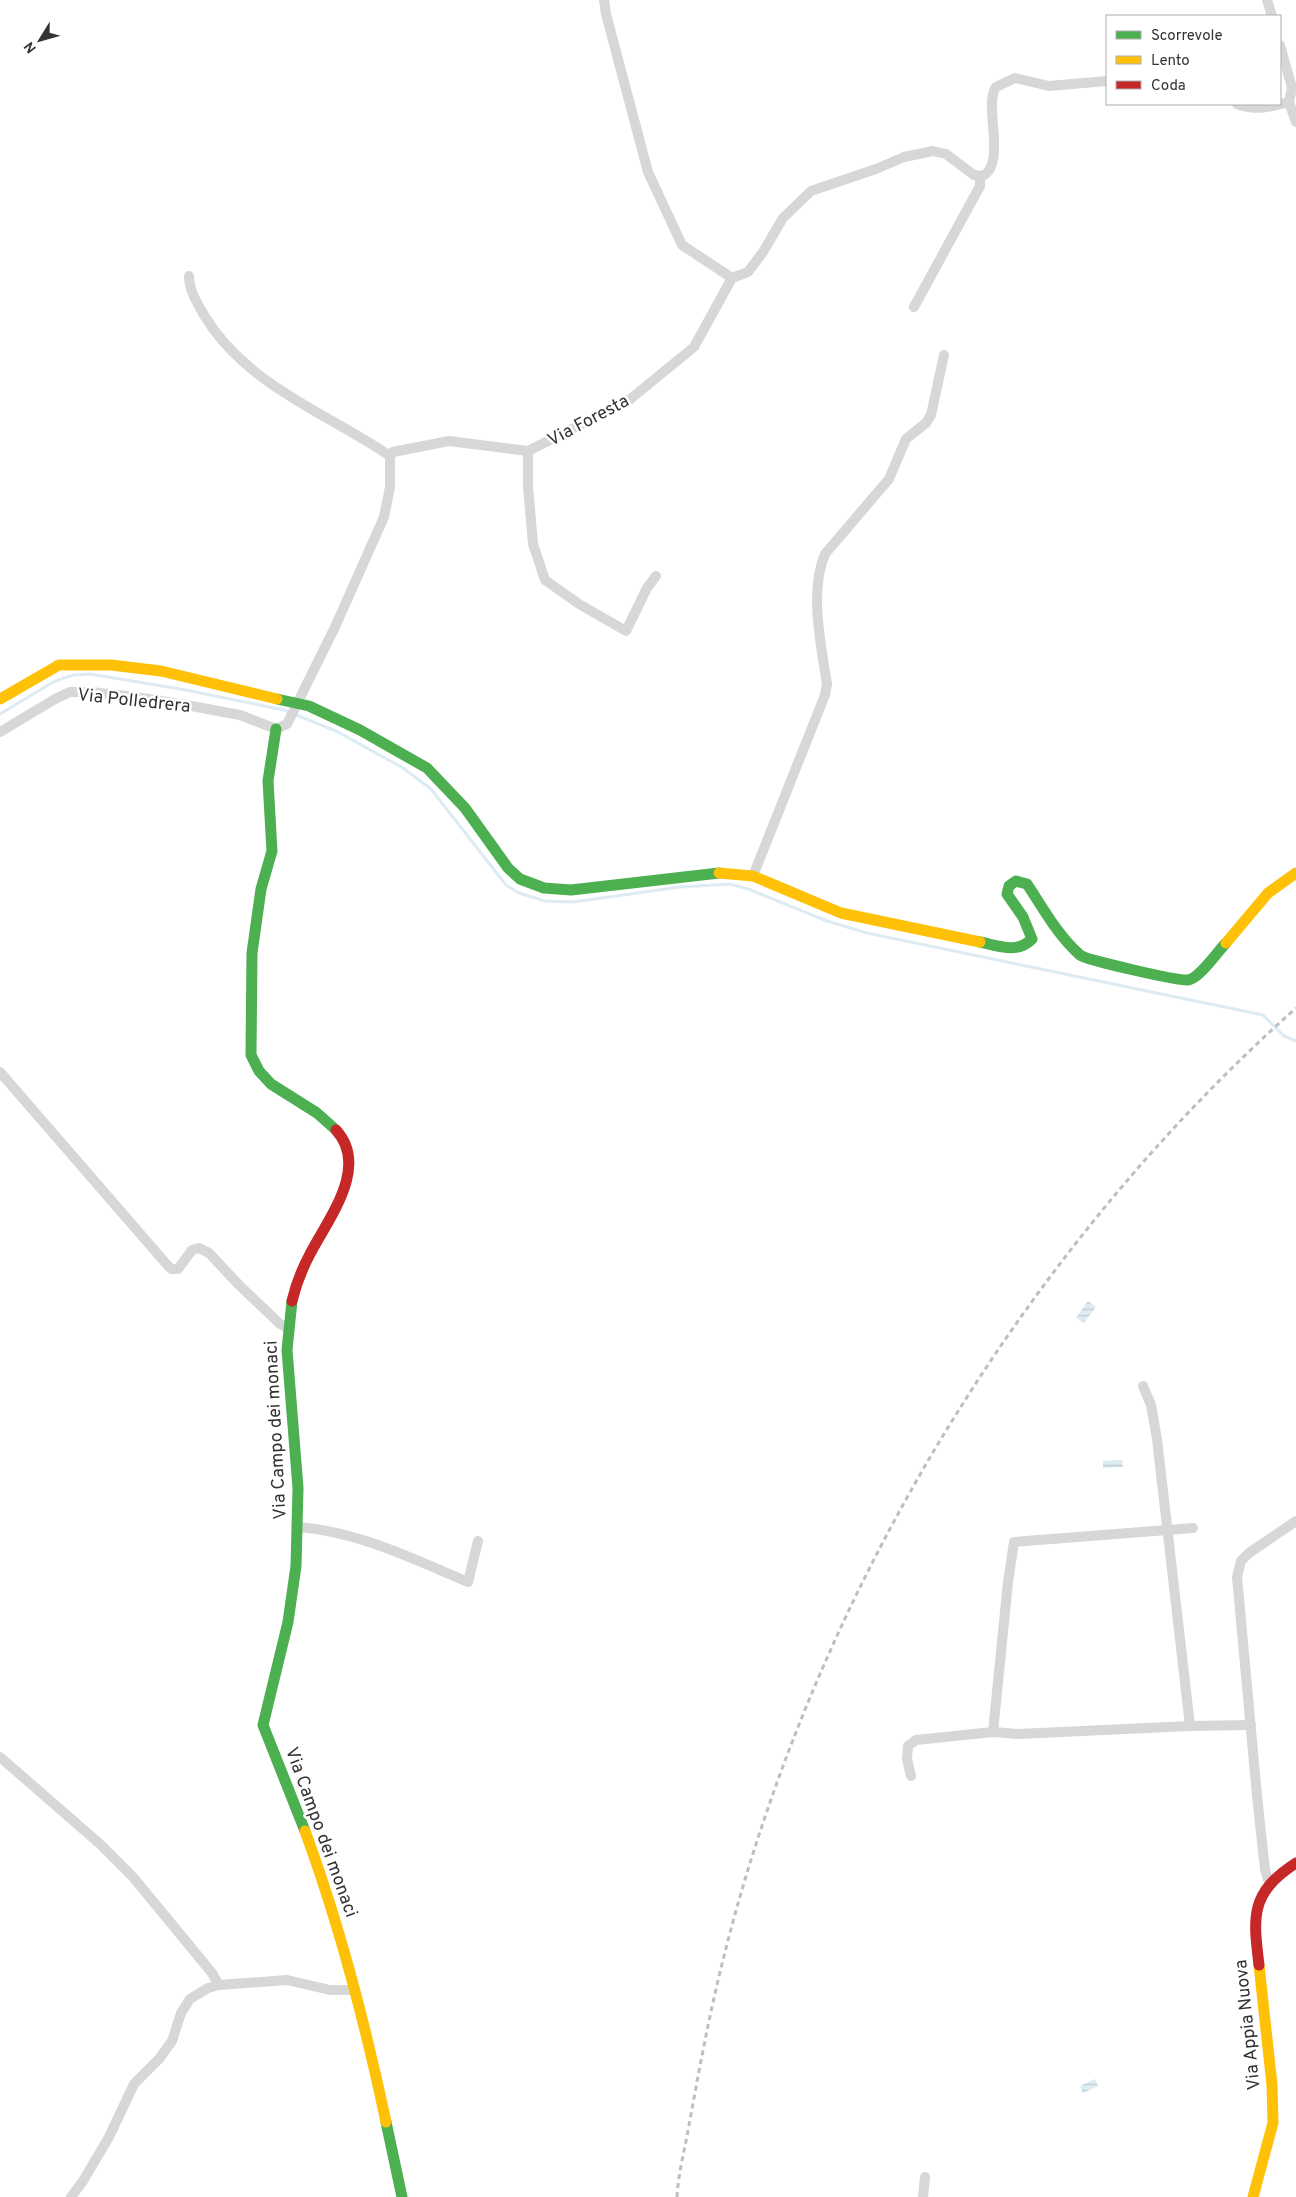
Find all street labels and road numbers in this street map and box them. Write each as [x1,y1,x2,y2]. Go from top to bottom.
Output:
street label: Via Foresta [544,390,633,452]
street label: Via Polledrera [76,684,191,719]
street label: Via Campo dei monaci [260,1340,293,1520]
street label: Via Campo dei monaci [279,1744,362,1921]
street label: Via Appia Nuova [1230,1958,1267,2091]

